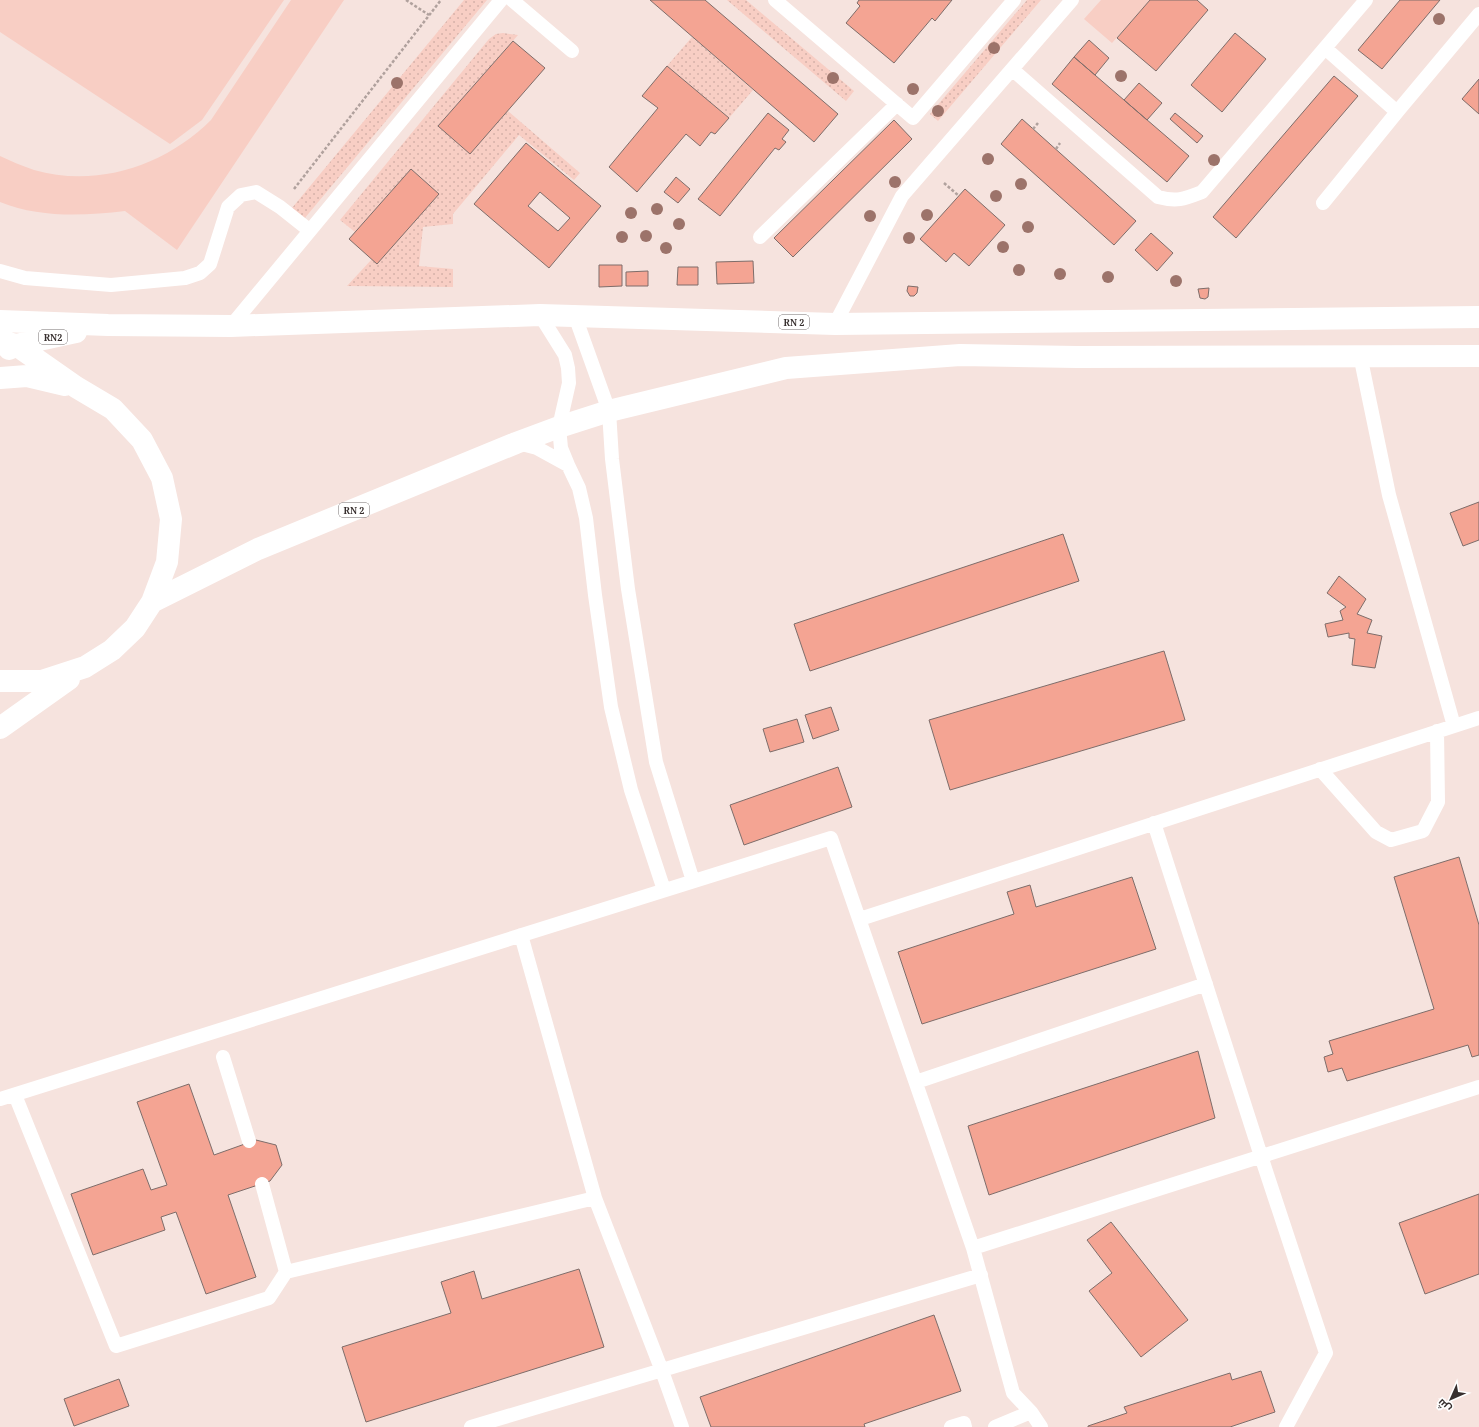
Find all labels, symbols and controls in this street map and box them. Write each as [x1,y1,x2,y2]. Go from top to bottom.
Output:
road number: RN 2 [779,315,809,329]
road number: RN2 [39,330,67,344]
road number: RN 2 [339,503,369,517]
north arrow [1431,1379,1471,1419]
text: ش [1433,1396,1454,1417]

